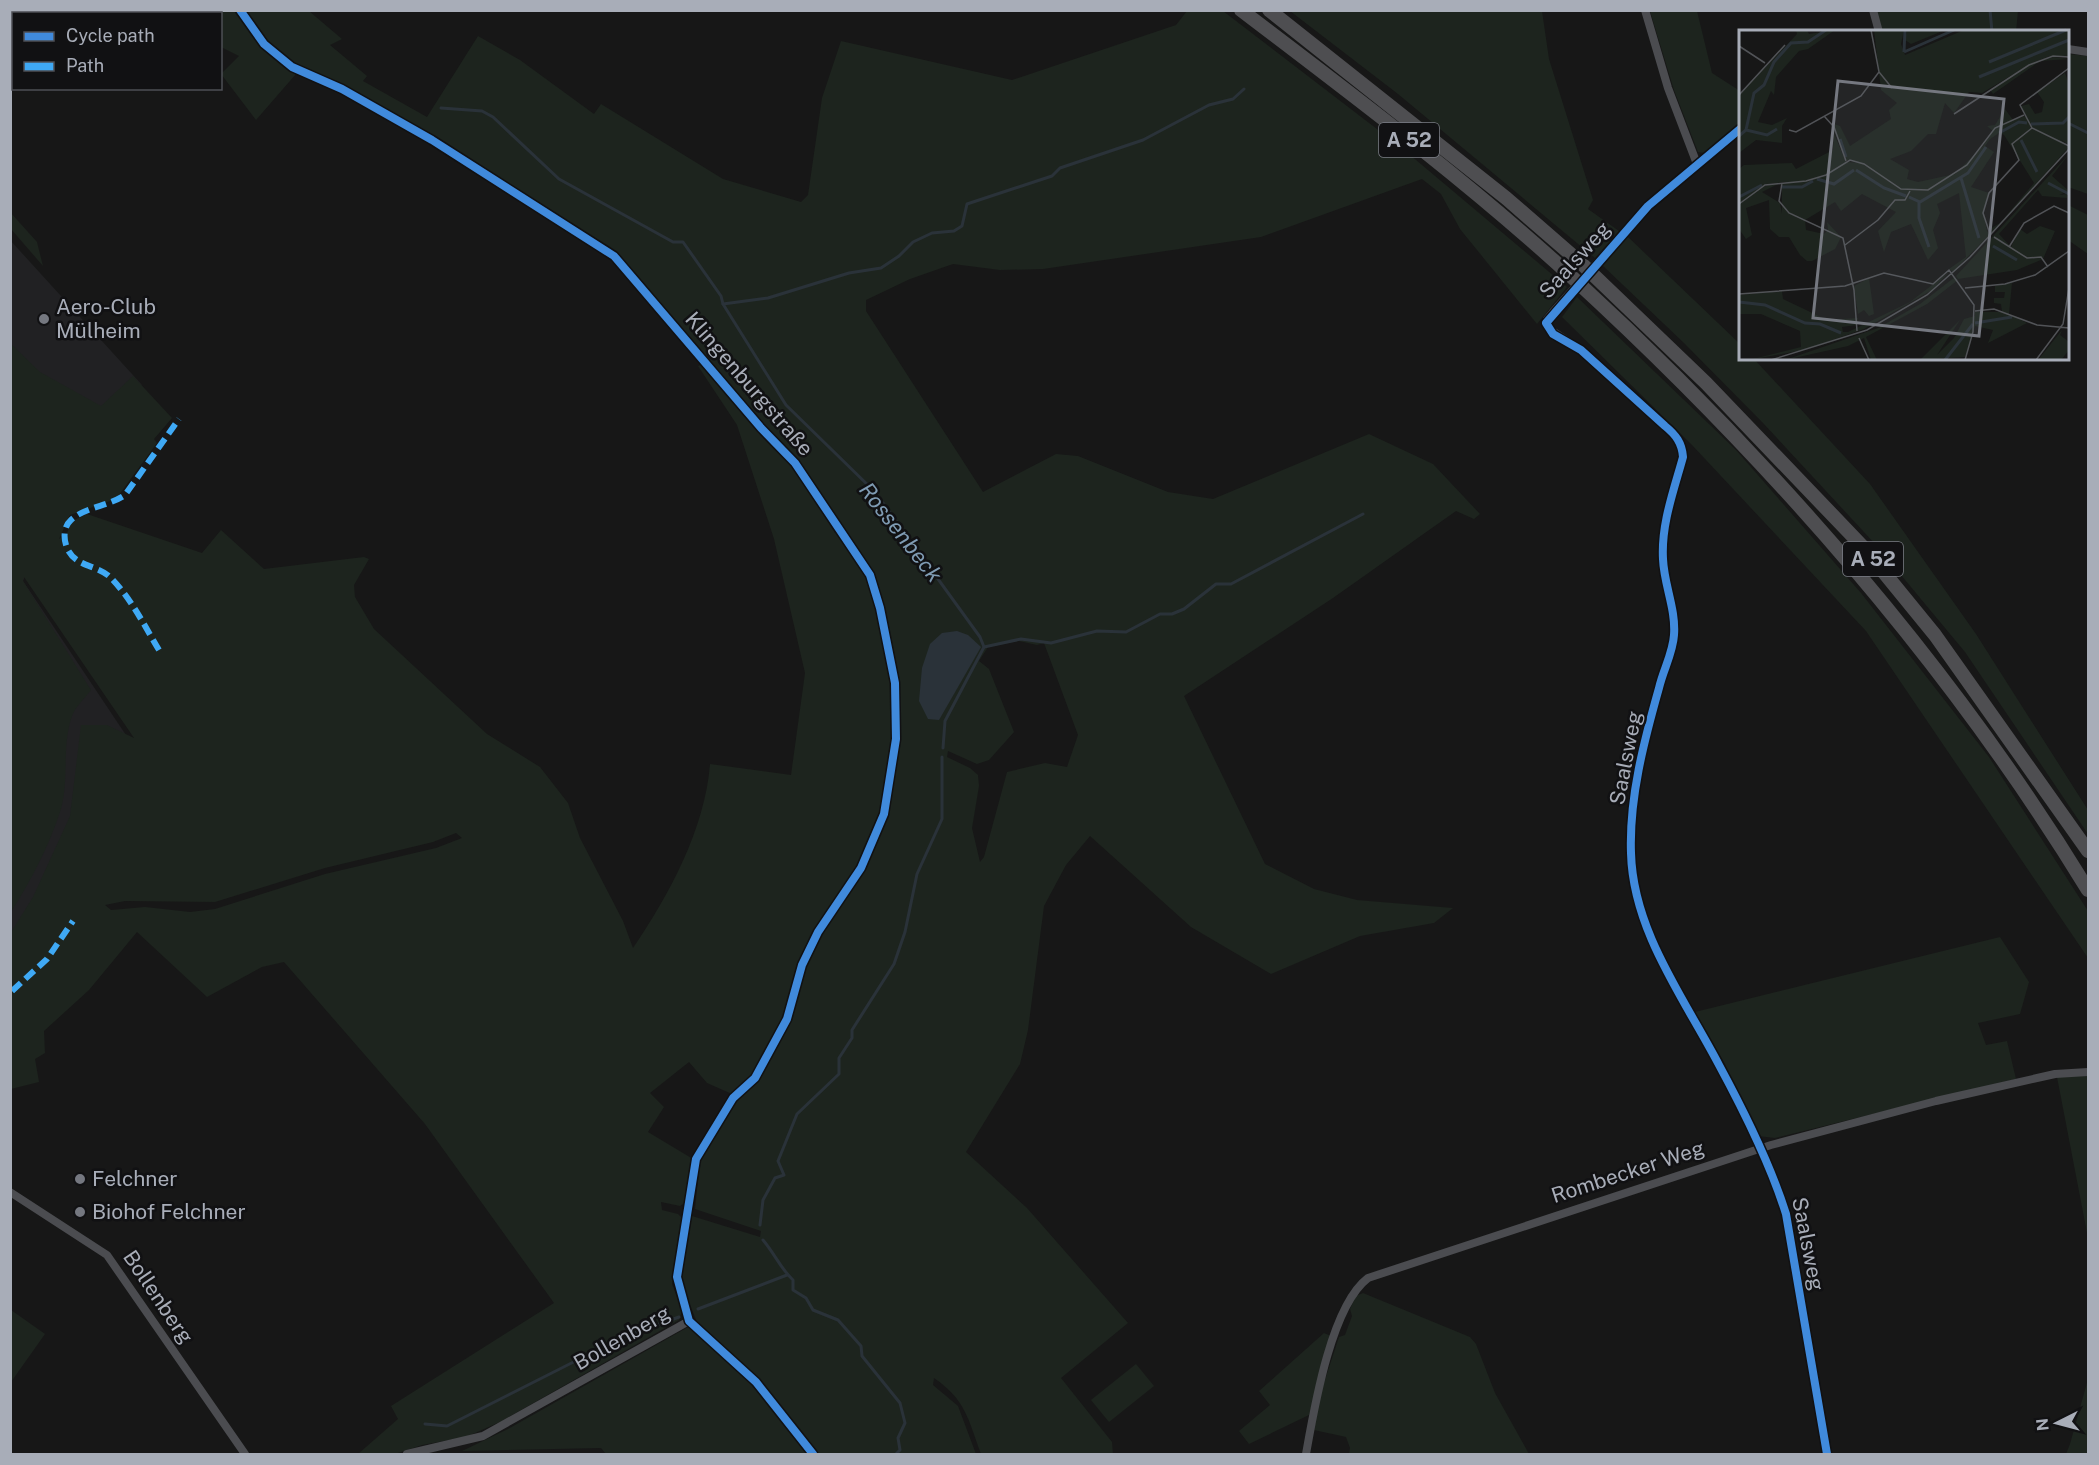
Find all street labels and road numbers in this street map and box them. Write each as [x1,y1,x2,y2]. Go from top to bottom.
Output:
road number: A 52 [1379,123,1439,157]
street label: Saalsweg [1534,216,1616,303]
street label: Klingenburgstraße [680,307,819,461]
road number: A 52 [1843,542,1903,576]
street label: Saalsweg [1604,709,1647,807]
street label: Rombecker Weg [1548,1135,1708,1208]
street label: Saalsweg [1787,1195,1830,1293]
street label: Bollenberg [118,1245,199,1348]
street label: Bollenberg [569,1300,674,1375]

